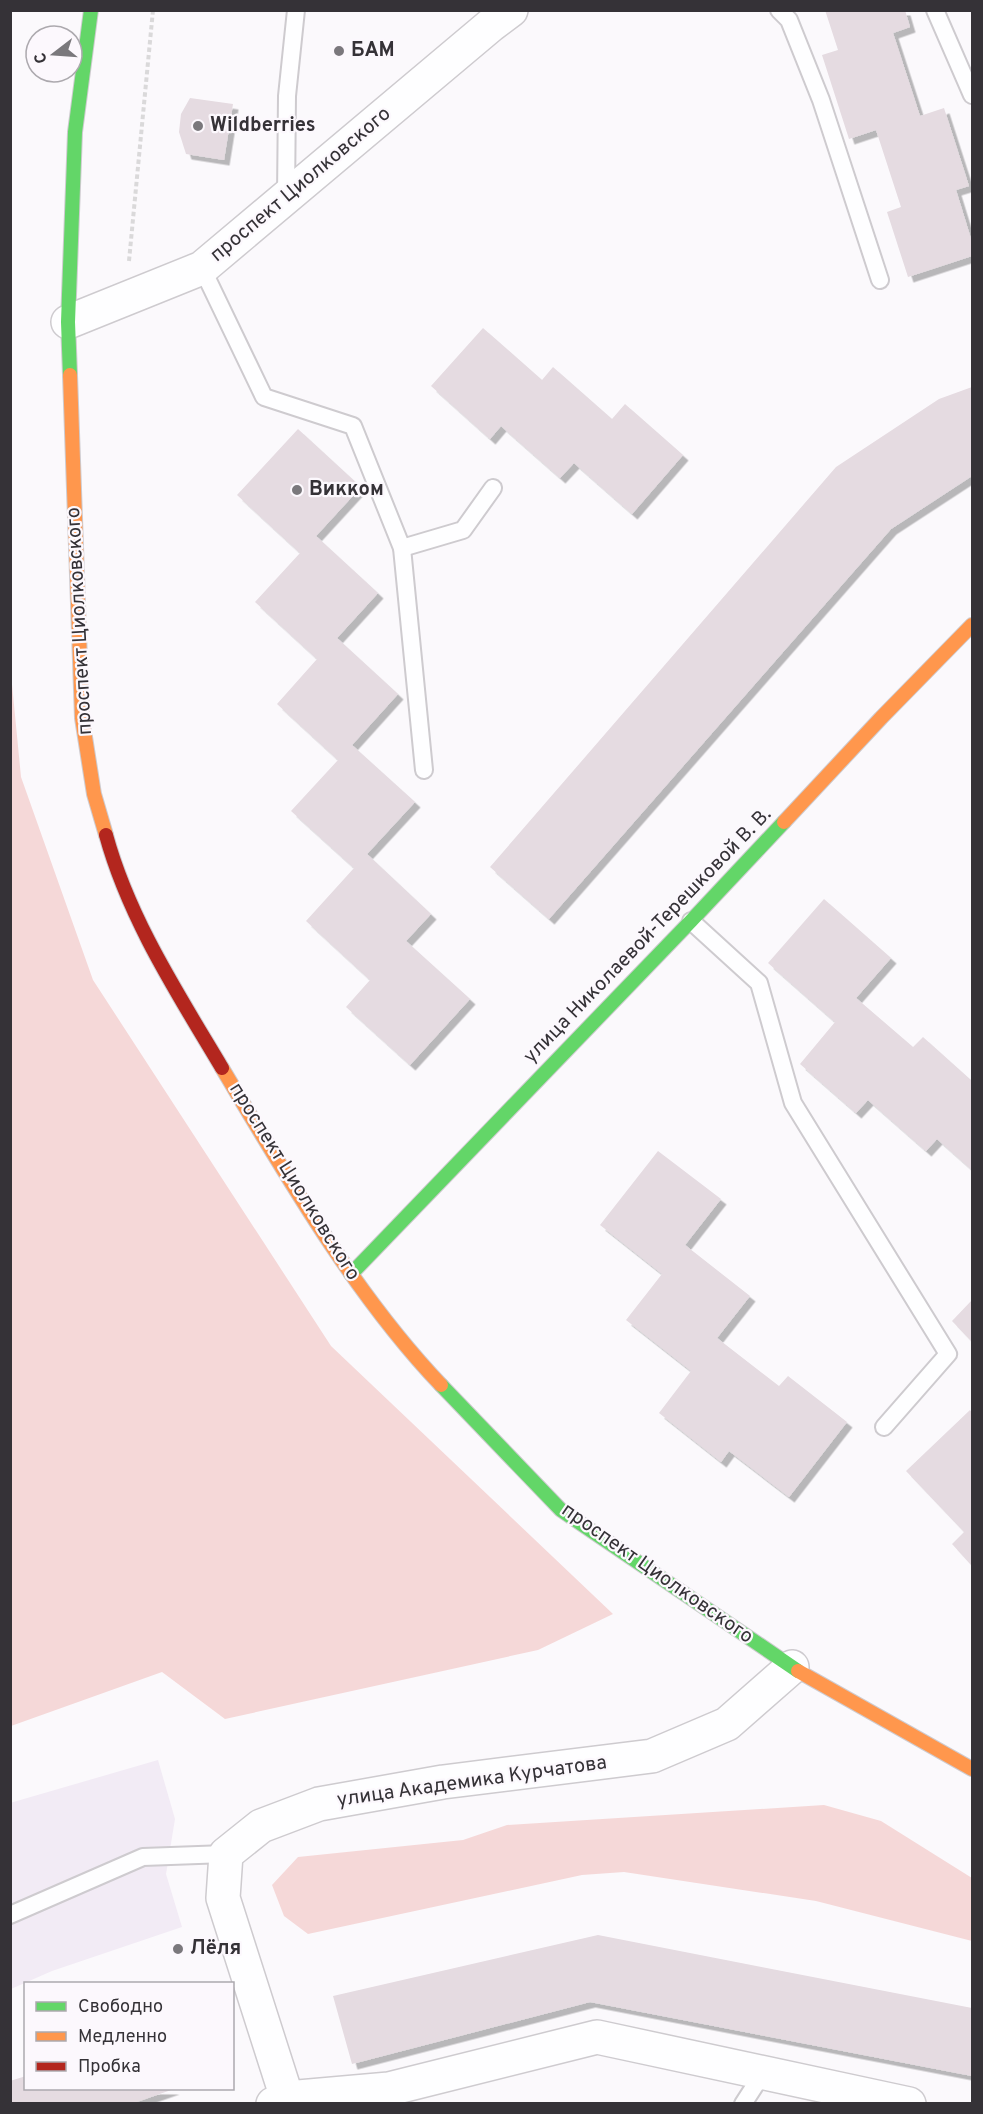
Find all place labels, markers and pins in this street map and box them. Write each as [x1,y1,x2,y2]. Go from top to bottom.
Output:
place label: БАМ [351,38,395,64]
marker: БАМ [332,44,346,58]
place label: Wildberries [210,113,316,139]
marker: Wildberries [191,119,205,133]
place label: Викком [309,477,384,503]
marker: Викком [290,483,304,497]
place label: Лёля [190,1936,241,1962]
marker: Лёля [171,1942,185,1956]

